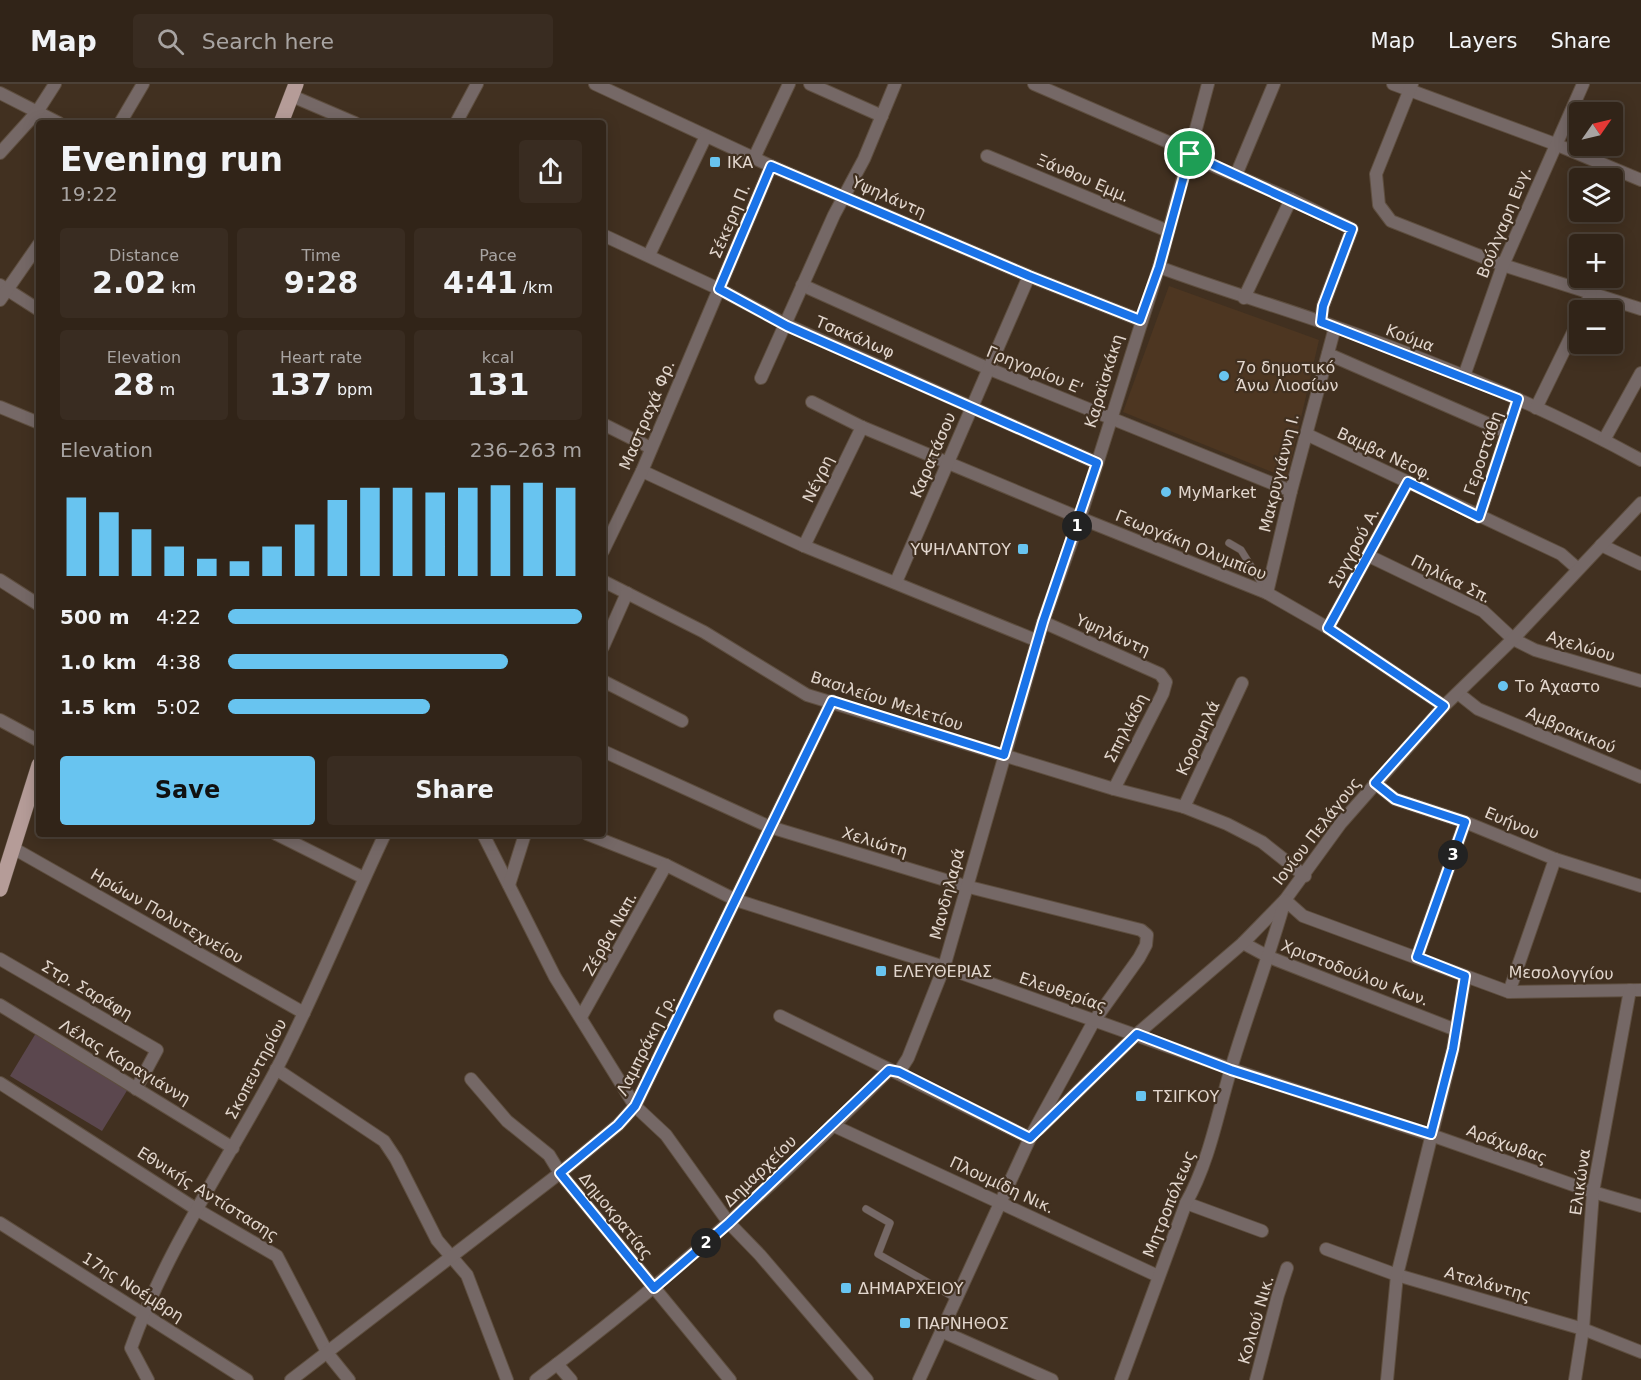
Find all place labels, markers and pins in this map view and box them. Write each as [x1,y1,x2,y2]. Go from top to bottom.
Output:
pin [1164,128,1215,179]
place label: ΙΚΑ [727,153,753,172]
marker: ΙΚΑ [708,155,722,169]
place label: 7ο δημοτικό Άνω Λιοσίων [1236,358,1339,395]
marker: 7ο δημοτικό Άνω Λιοσίων [1217,369,1231,383]
place label: MyMarket [1178,483,1256,502]
marker: MyMarket [1159,485,1173,499]
pin: 1 [1062,511,1092,541]
place label: ΥΨΗΛΑΝΤΟΥ [910,540,1011,559]
marker: ΥΨΗΛΑΝΤΟΥ [1016,542,1030,556]
place label: Το Άχαστο [1514,677,1600,696]
marker: Το Άχαστο [1496,679,1510,693]
pin: 3 [1438,840,1468,870]
place label: ΕΛΕΥΘΕΡΙΑΣ [893,962,992,981]
marker: ΕΛΕΥΘΕΡΙΑΣ [874,964,888,978]
place label: ΤΣΙΓΚΟΥ [1152,1087,1220,1106]
marker: ΤΣΙΓΚΟΥ [1134,1089,1148,1103]
pin: 2 [691,1228,721,1258]
place label: ΔΗΜΑΡΧΕΙΟΥ [858,1279,964,1298]
marker: ΔΗΜΑΡΧΕΙΟΥ [839,1281,853,1295]
place label: ΠΑΡΝΗΘΟΣ [917,1314,1009,1333]
marker: ΠΑΡΝΗΘΟΣ [898,1316,912,1330]

